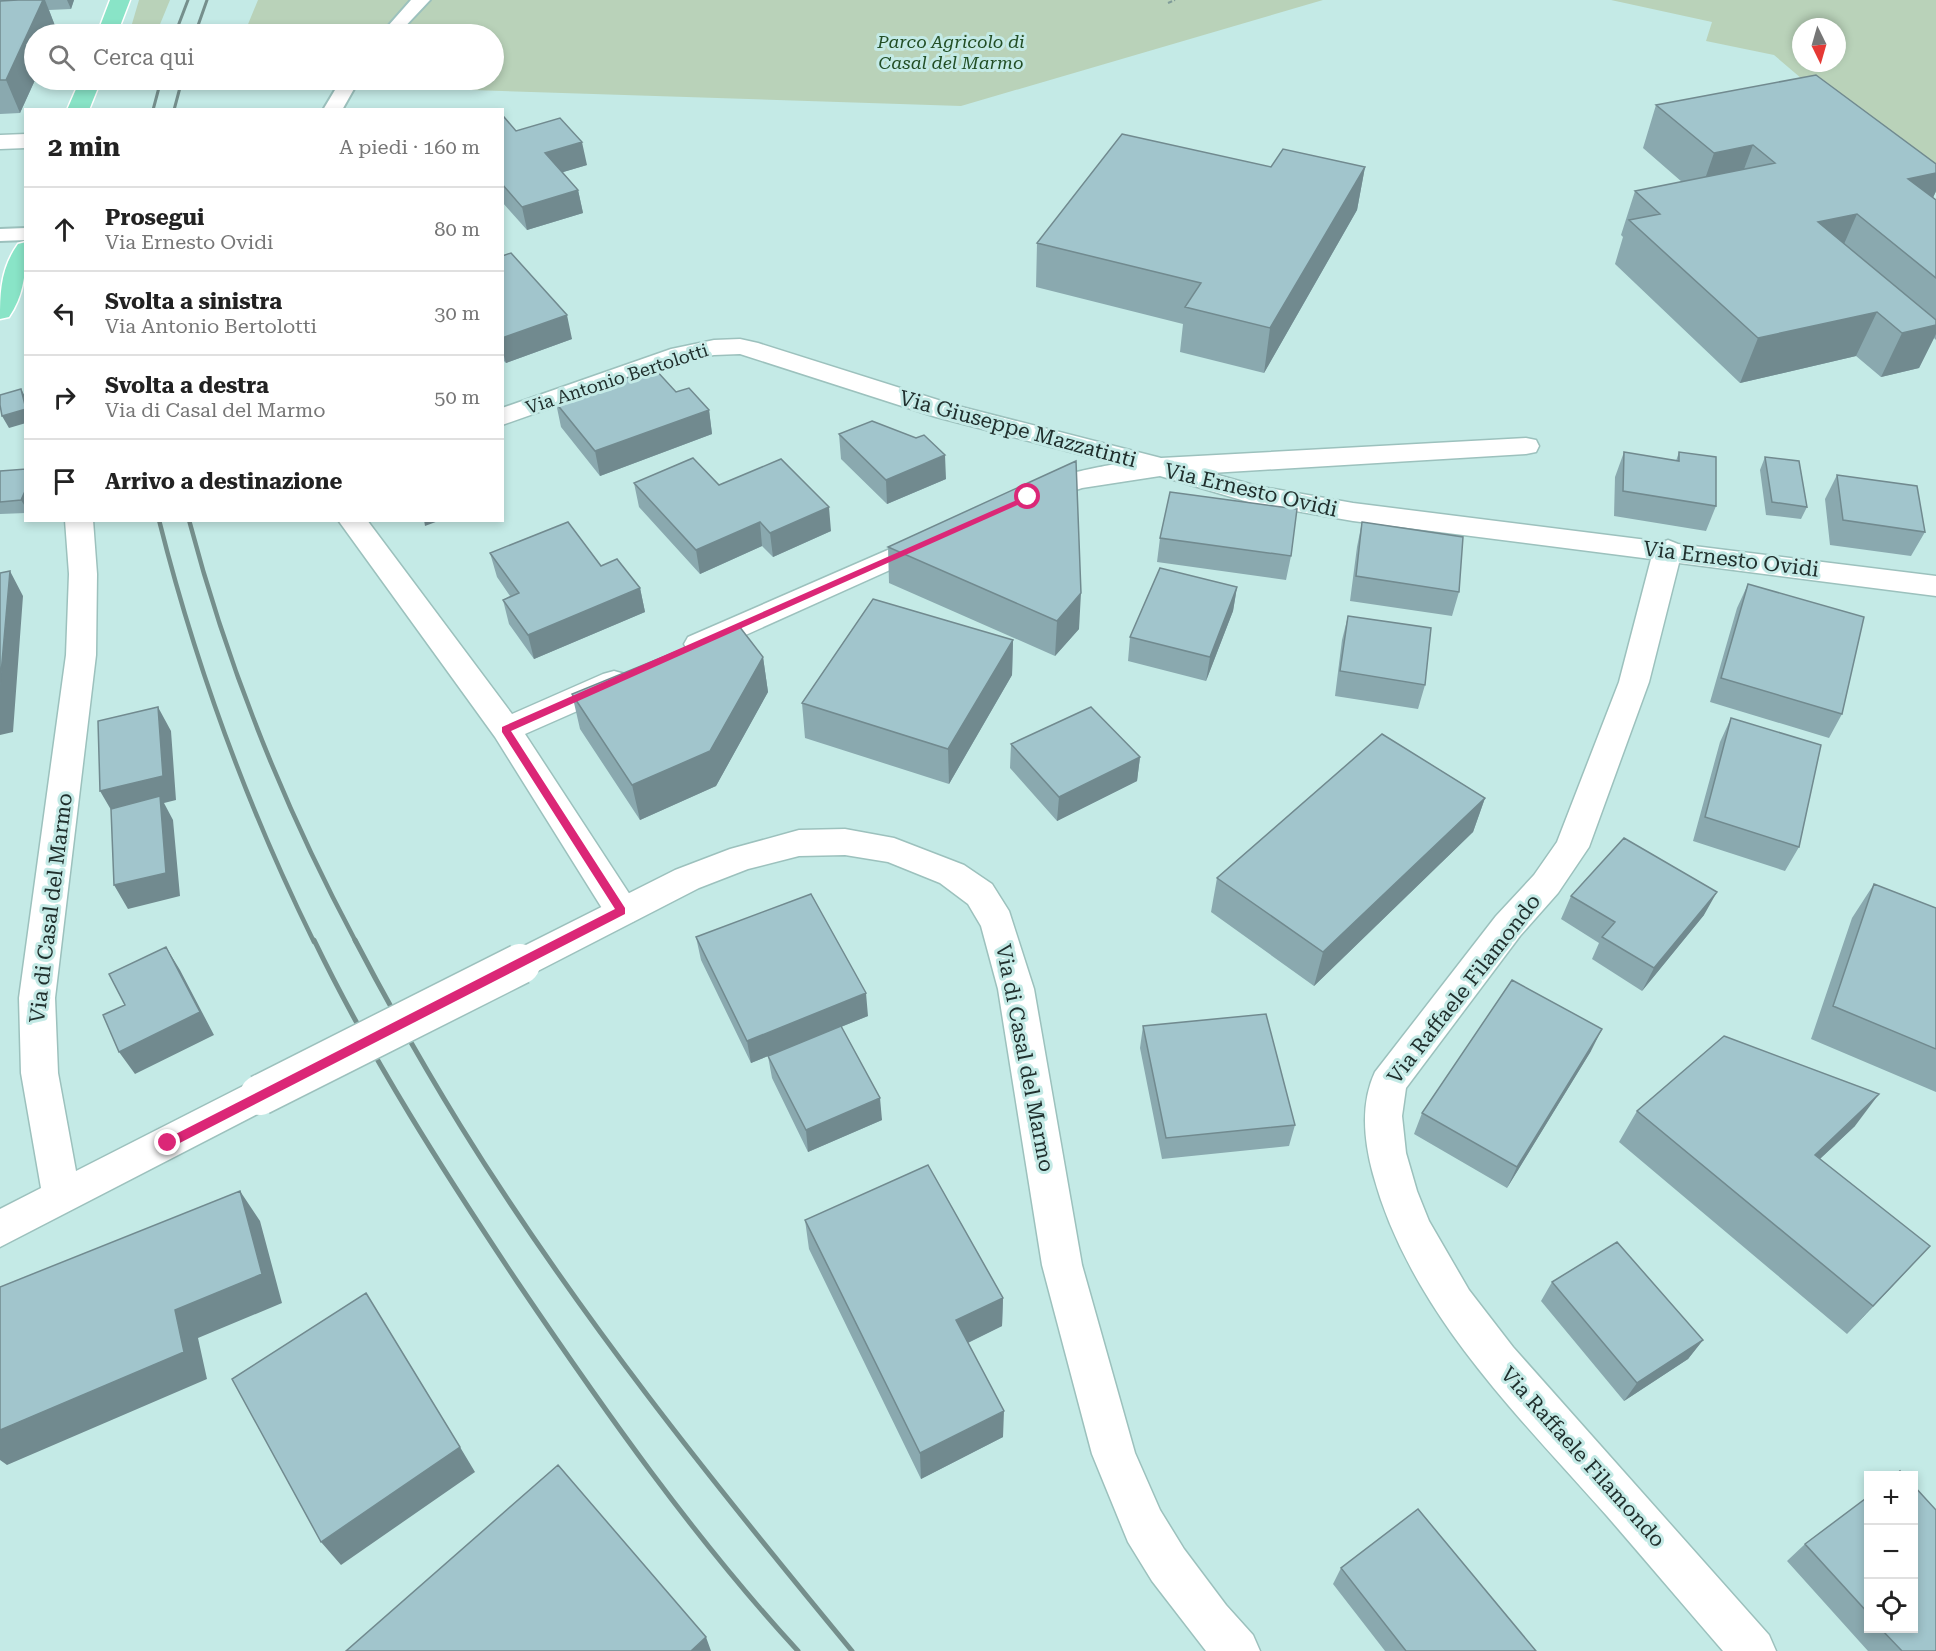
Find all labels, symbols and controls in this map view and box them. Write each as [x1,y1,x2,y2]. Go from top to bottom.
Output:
north arrow [1792,18,1846,72]
search box [24,24,504,90]
park label: Parco Agricolo di Casal del Marmo [876,31,1025,73]
icon: search [45,41,78,74]
text: Cerca qui [93,45,194,70]
text: 2 min [48,132,120,162]
text: A piedi · 160 m [339,135,480,159]
text: Prosegui [105,205,204,230]
icon: ahead [48,213,81,246]
text: 80 m [434,217,480,241]
text: Via Ernesto Ovidi [105,230,273,254]
text: Svolta a sinistra [105,289,282,314]
icon: left [48,297,81,330]
text: 30 m [434,301,480,325]
text: Via Antonio Bertolotti [105,314,317,338]
street label: Via Antonio Bertolotti [523,339,711,418]
text: Svolta a destra [105,373,269,398]
icon: right [48,381,81,414]
text: 50 m [434,385,480,409]
street label: Via Giuseppe Mazzatinti [897,386,1140,472]
text: Via di Casal del Marmo [105,398,325,422]
street label: Via Ernesto Ovidi [1162,458,1340,522]
icon: arrive [48,465,81,498]
text: Arrivo a destinazione [105,469,342,494]
route start [1014,483,1040,509]
street label: Via Ernesto Ovidi [1642,536,1821,582]
street label: Via di Casal del Marmo [25,792,77,1024]
street label: Via Raffaele Filamondo [1383,890,1545,1088]
street label: Via di Casal del Marmo [991,942,1059,1174]
route end [154,1129,180,1155]
street label: Via Raffaele Filamondo [1496,1362,1670,1552]
map controls [1864,1471,1918,1633]
button: + [1864,1471,1918,1525]
button: − [1864,1525,1918,1579]
button: locate [1864,1579,1918,1633]

